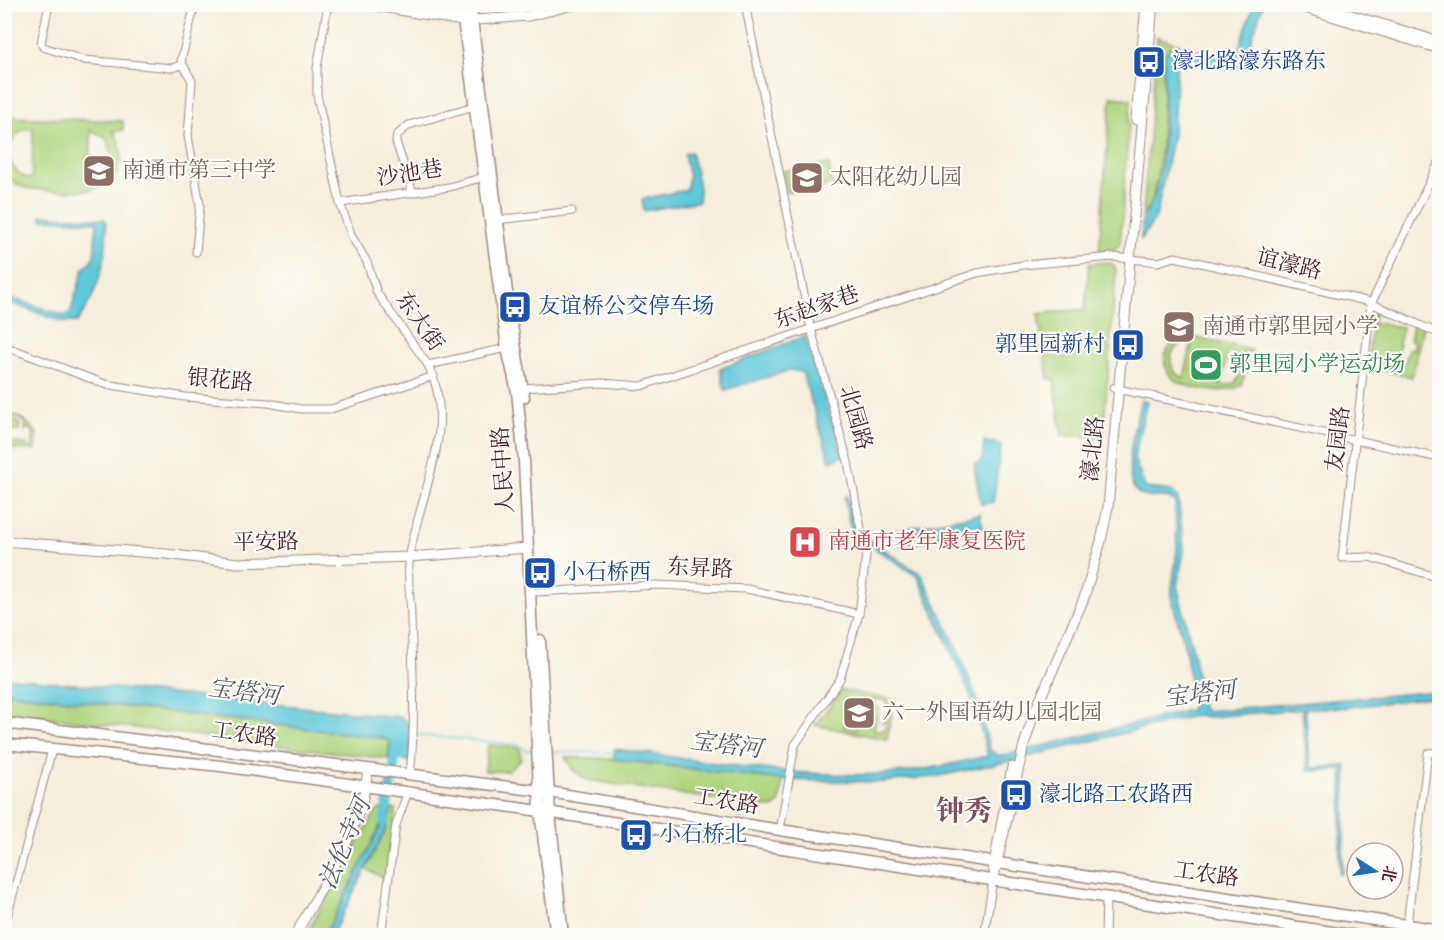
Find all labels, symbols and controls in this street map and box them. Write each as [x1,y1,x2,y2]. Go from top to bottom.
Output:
bus stop icon: 濠北路濠东路东 [1131,44,1167,80]
place label: 濠北路濠东路东 [1172,48,1326,76]
school or university icon: 南通市第三中学 [81,153,117,189]
street label: 沙池巷 [375,155,445,193]
place label: 南通市第三中学 [122,157,276,185]
school or university icon: 太阳花幼儿园 [789,160,825,196]
place label: 太阳花幼儿园 [830,164,962,192]
street label: 谊濠路 [1254,243,1324,287]
street label: 东赵家巷 [771,280,863,336]
street label: 东大街 [389,287,449,357]
bus stop icon: 友谊桥公交停车场 [497,289,533,325]
place label: 友谊桥公交停车场 [538,293,714,321]
school or university icon: 南通市郭里园小学 [1161,309,1197,345]
place label: 南通市郭里园小学 [1202,313,1378,341]
bus stop icon: 郭里园新村 [1110,327,1146,363]
place label: 郭里园新村 [995,331,1105,359]
sports icon: 郭里园小学运动场 [1188,347,1224,383]
place label: 郭里园小学运动场 [1229,351,1405,379]
street label: 银花路 [186,364,254,398]
street label: 北园路 [832,382,878,454]
street label: 友园路 [1321,405,1357,473]
street label: 濠北路 [1077,415,1111,483]
street label: 人民中路 [487,425,521,515]
hospital icon: 南通市老年康复医院 [787,524,823,560]
street label: 平安路 [233,528,299,558]
place label: 南通市老年康复医院 [828,528,1026,556]
street label: 东昇路 [666,553,734,585]
bus stop icon: 小石桥西 [522,555,558,591]
place label: 小石桥西 [563,559,651,587]
water label: 宝塔河 [206,673,286,713]
water label: 宝塔河 [1162,675,1242,715]
school or university icon: 六一外国语幼儿园北园 [841,695,877,731]
place label: 六一外国语幼儿园北园 [882,699,1102,727]
street label: 工农路 [209,717,279,753]
water label: 宝塔河 [688,726,768,766]
bus stop icon: 濠北路工农路西 [998,777,1034,813]
place label: 濠北路工农路西 [1039,781,1193,809]
street label: 工农路 [691,783,761,821]
water label: 法伦寺河 [313,790,381,894]
district label: 钟秀 [936,795,992,830]
bus stop icon: 小石桥北 [618,817,654,853]
place label: 小石桥北 [659,821,747,849]
north arrow [1345,841,1405,901]
street label: 工农路 [1171,857,1241,893]
text: 北 [1376,864,1399,884]

